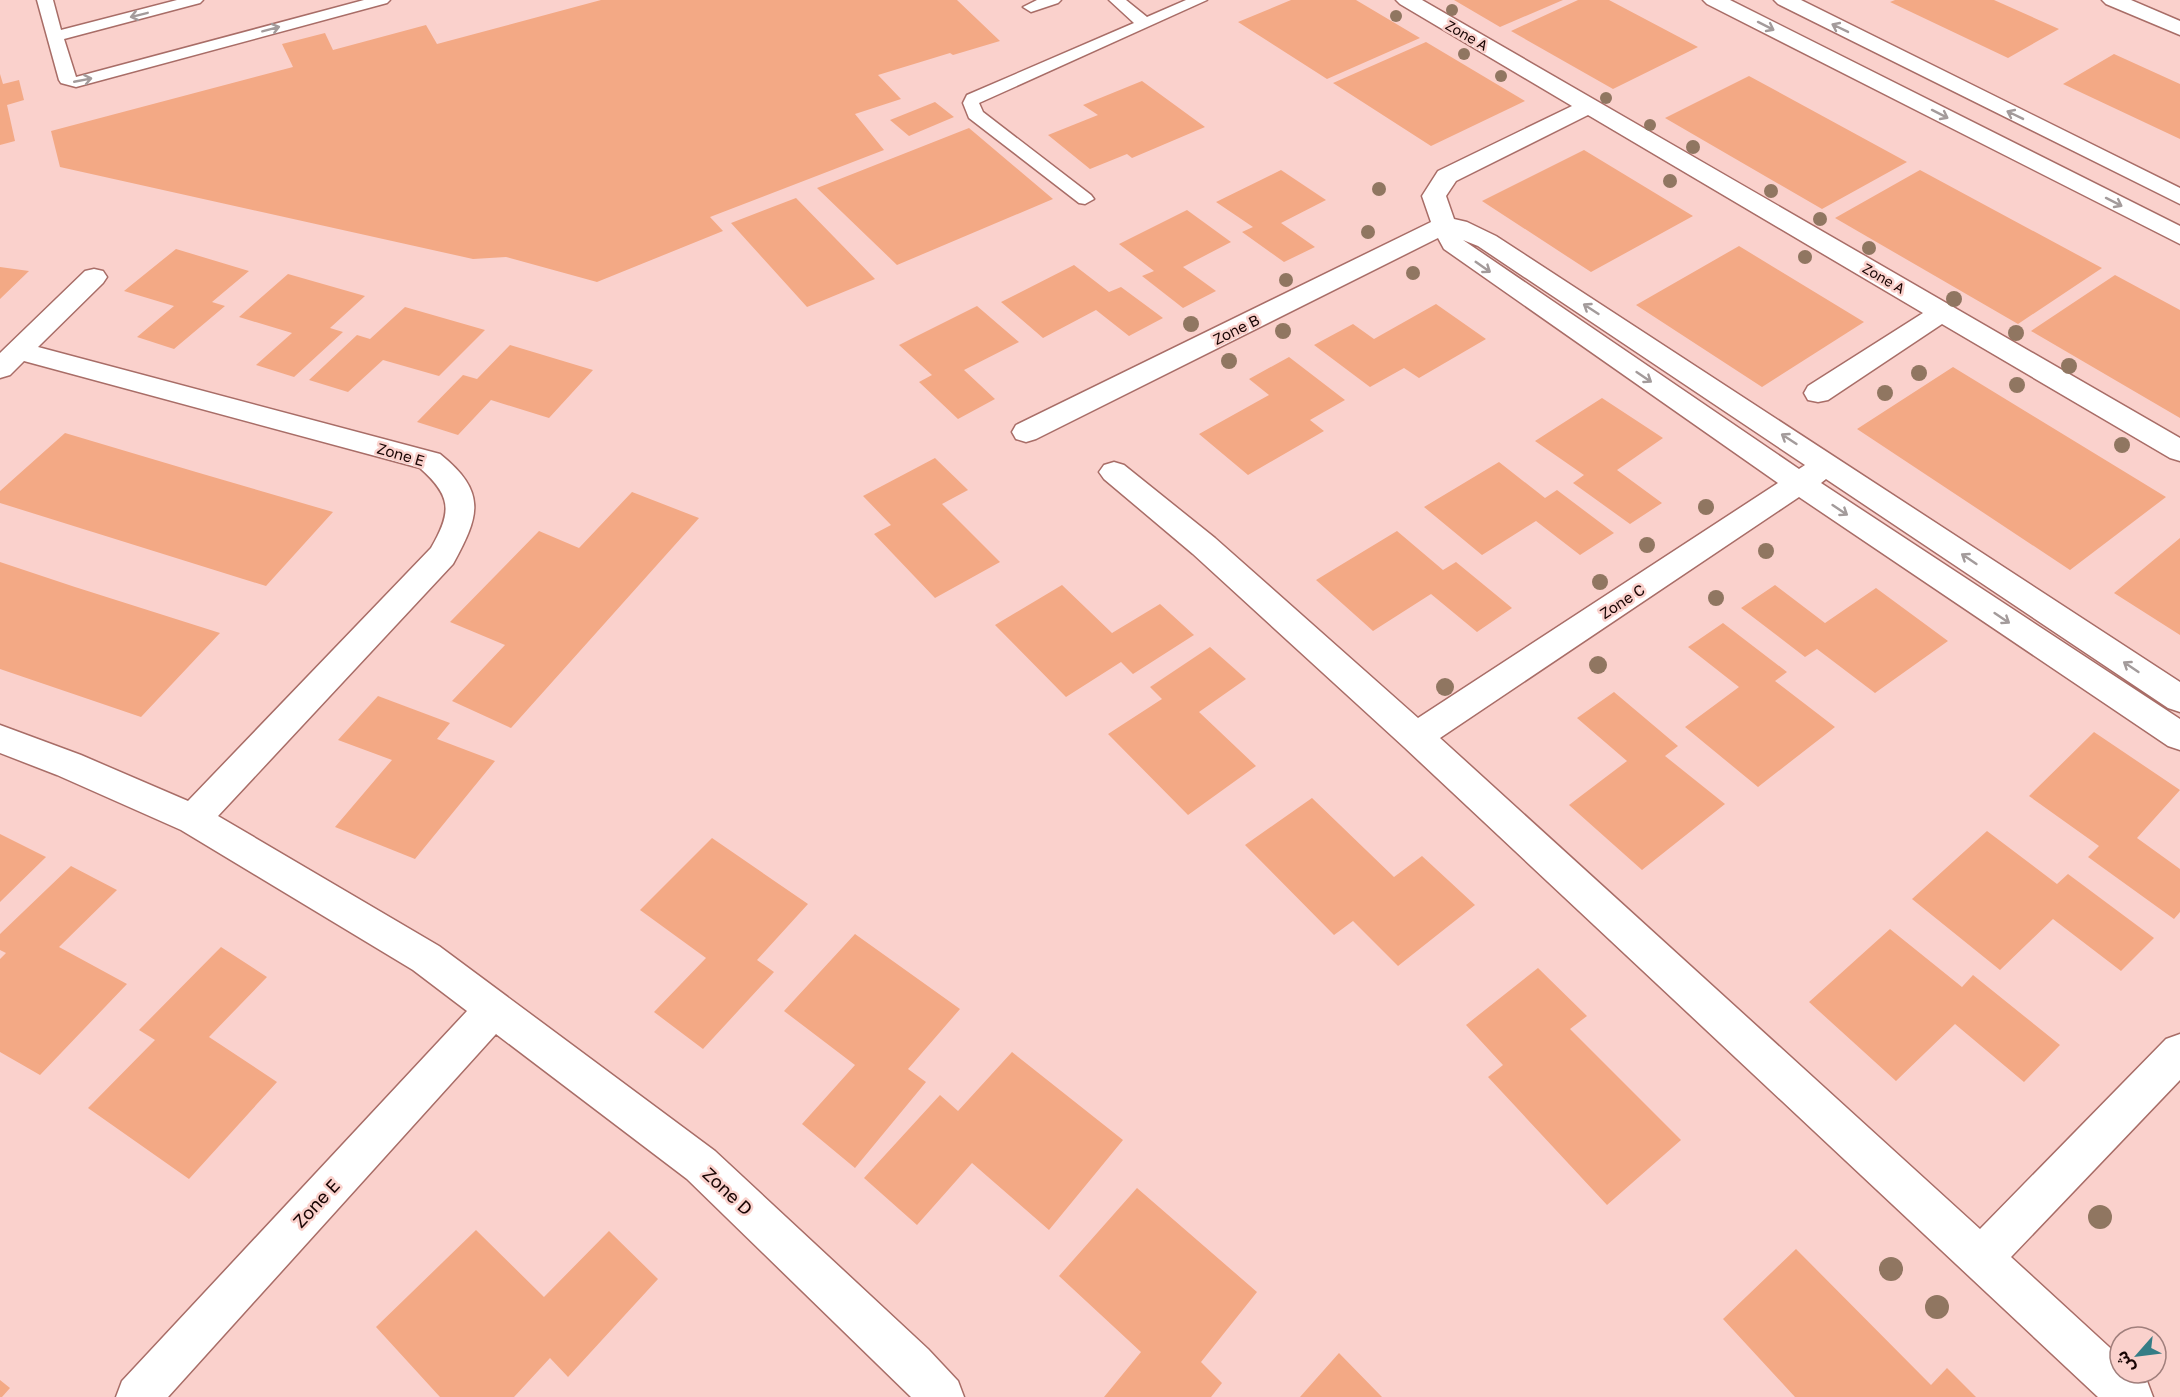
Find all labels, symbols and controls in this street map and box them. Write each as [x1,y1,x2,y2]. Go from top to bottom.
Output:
one-way arrow [129,9,148,21]
street label: Zone A [1443,16,1492,54]
one-way arrow [1757,21,1775,33]
one-way arrow [1832,21,1850,33]
one-way arrow [261,23,280,35]
one-way arrow [73,74,92,85]
one-way arrow [2006,108,2024,120]
one-way arrow [1931,109,1949,121]
one-way arrow [2105,197,2123,209]
street label: Zone A [1860,259,1909,297]
one-way arrow [1474,261,1490,273]
one-way arrow [1583,303,1600,315]
street label: Zone B [1210,310,1262,348]
one-way arrow [1635,371,1651,383]
one-way arrow [1781,433,1798,445]
street label: Zone E [375,439,427,469]
one-way arrow [1831,504,1847,516]
one-way arrow [1961,553,1978,565]
street label: Zone C [1596,580,1648,622]
one-way arrow [1993,612,2010,624]
one-way arrow [2123,660,2140,673]
street label: Zone D [699,1163,757,1219]
street label: Zone E [288,1174,344,1232]
north arrow [2108,1325,2168,1385]
text: ش [2111,1348,2139,1376]

